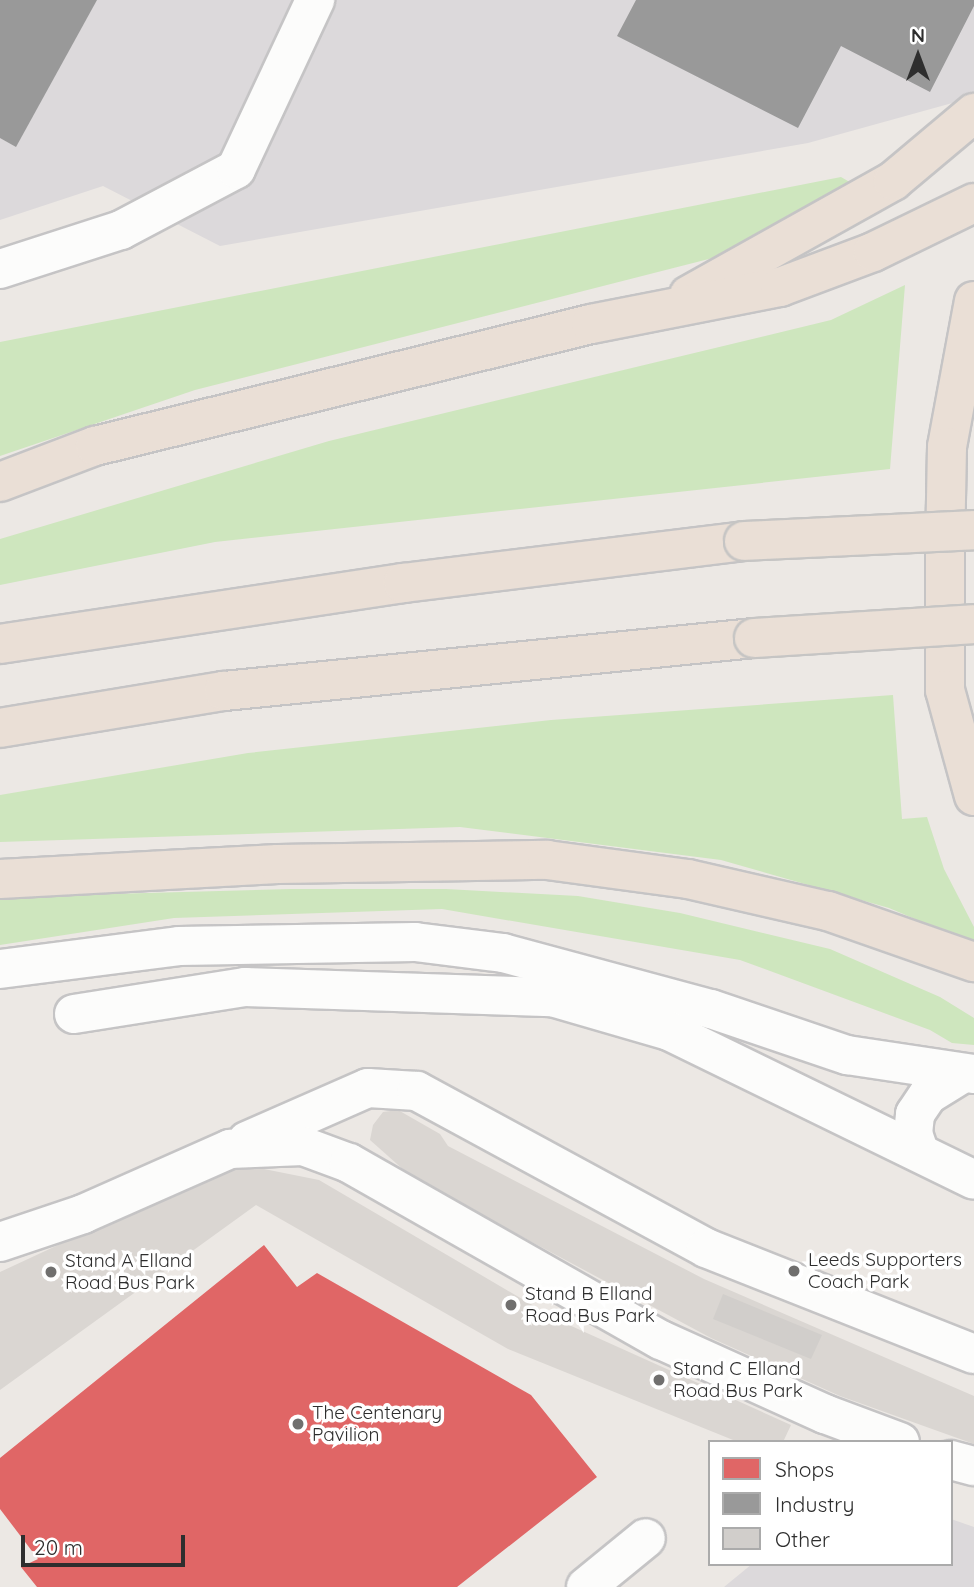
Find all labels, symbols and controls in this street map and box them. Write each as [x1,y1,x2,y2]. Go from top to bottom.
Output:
north arrow [883,21,953,91]
text: N [911,23,925,47]
place label: Leeds Supporters Coach Park [808,1249,962,1293]
place label: Stand A Elland Road Bus Park [65,1250,195,1294]
marker: Leeds Supporters Coach Park [786,1263,802,1279]
marker: Stand A Elland Road Bus Park [43,1264,59,1280]
place label: Stand B Elland Road Bus Park [525,1283,655,1327]
marker: Stand B Elland Road Bus Park [503,1297,519,1313]
place label: Stand C Elland Road Bus Park [673,1358,803,1402]
marker: Stand C Elland Road Bus Park [651,1372,667,1388]
place label: The Centenary Pavilion [312,1402,442,1446]
marker: The Centenary Pavilion [290,1416,306,1432]
legend [708,1440,953,1566]
text: Shops [775,1456,834,1482]
text: Industry [775,1491,854,1517]
scale bar [24,1520,189,1564]
text: Other [775,1526,830,1552]
text: 20 m [34,1534,83,1560]

